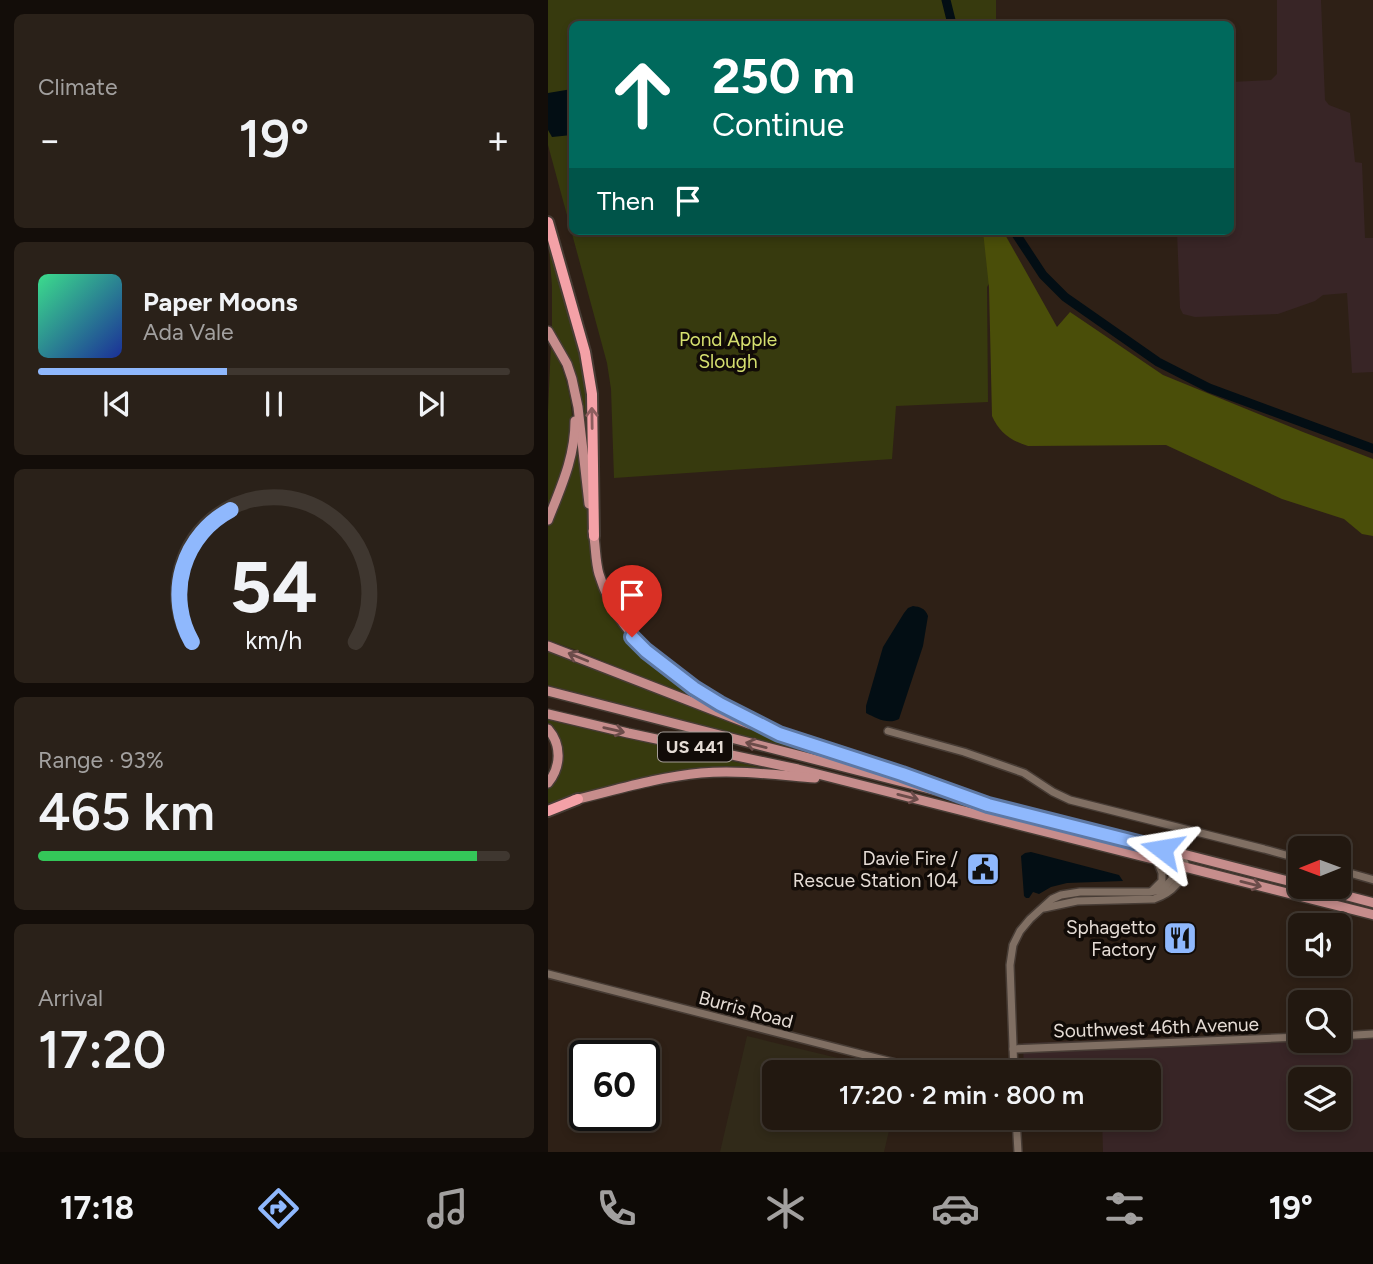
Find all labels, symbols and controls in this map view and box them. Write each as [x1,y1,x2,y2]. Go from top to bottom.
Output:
text: 250 m [712,46,855,105]
icon: ahead [597,49,688,140]
text: Climate [38,73,117,101]
text: Continue [712,106,844,144]
text: 19° [238,108,310,170]
text: − [38,117,62,163]
text: + [486,117,510,163]
icon: arrive [669,182,707,220]
text: Then [597,185,655,217]
text: Paper Moons [143,286,298,318]
text: Ada Vale [143,318,234,346]
park label: Pond Apple Slough [679,328,777,373]
icon: previous [98,385,136,423]
icon: pause [255,385,293,423]
icon: next [412,385,450,423]
one-way arrow [585,407,599,430]
text: 54 [230,543,318,630]
pin [602,565,662,637]
icon: arrive [613,576,651,614]
text: km/h [245,625,303,655]
one-way arrow [568,649,590,662]
one-way arrow [602,723,625,737]
road number: US 441 [658,732,732,762]
one-way arrow [745,738,768,751]
text: Range · 93% [38,746,164,774]
text: 465 km [38,781,215,843]
one-way arrow [896,791,919,804]
position arrow [1125,812,1199,886]
north arrow [1288,836,1351,900]
map controls [1288,836,1351,1130]
place label: Davie Fire / Rescue Station 104 [793,847,959,892]
public building icon: Davie Fire / Rescue Station 104 [964,850,1002,888]
one-way arrow [1239,878,1262,891]
button: sound [1288,913,1351,976]
place label: Sphagetto Factory [1066,916,1156,961]
restaurant icon: Sphagetto Factory [1161,919,1199,957]
text: Arrival [38,984,103,1012]
street label: Burris Road [696,986,796,1033]
button: search [1288,990,1351,1053]
street label: Southwest 46th Avenue [1053,1012,1259,1043]
text: 17:20 [38,1019,166,1081]
speed limit sign: 60 [569,1040,660,1131]
button: layers [1288,1067,1351,1130]
text: 17:20 · 2 min · 800 m [839,1079,1084,1111]
icon: directions [254,1184,303,1233]
icon: music [423,1184,472,1233]
icon: phone [592,1184,641,1233]
icon: climate [761,1184,810,1233]
icon: car [931,1184,980,1233]
icon: filters [1100,1184,1149,1233]
text: 17:18 [60,1189,134,1227]
text: 19° [1269,1189,1313,1227]

